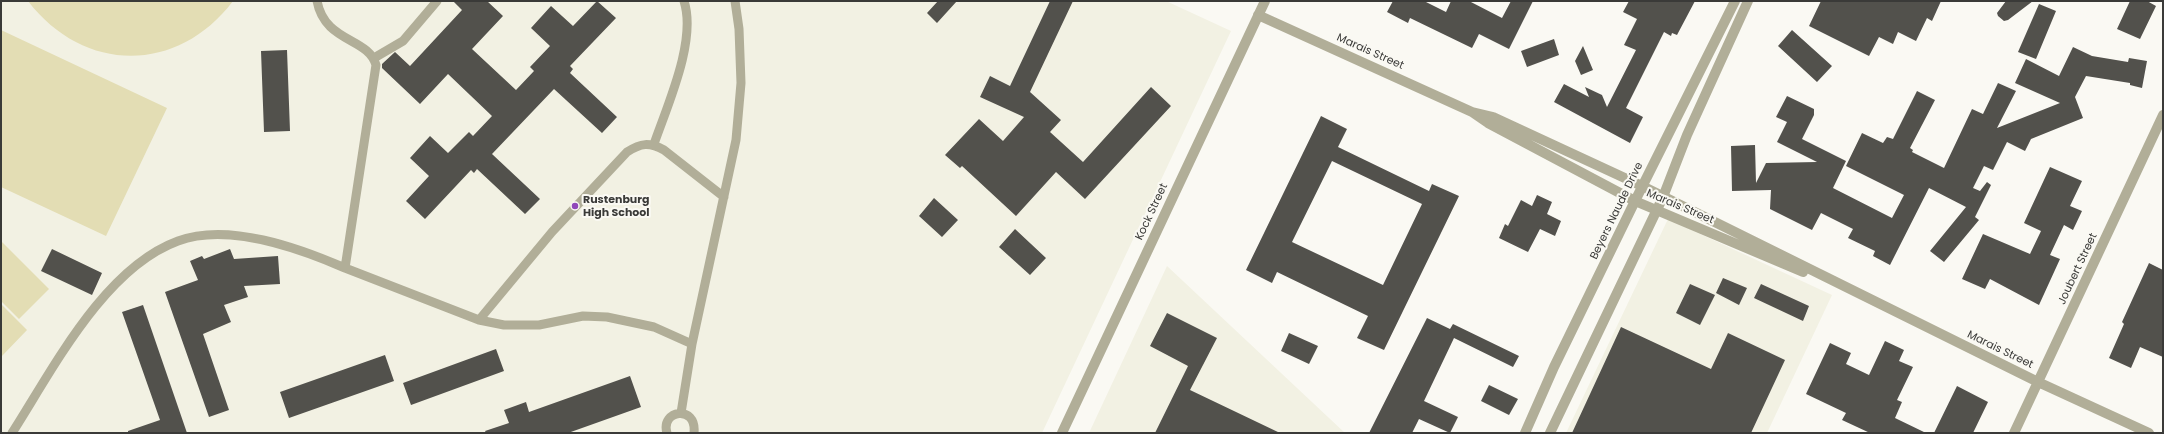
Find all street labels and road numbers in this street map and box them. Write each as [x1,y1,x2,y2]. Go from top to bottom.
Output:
street label: Marais Street [1334,31,1406,73]
street label: Beyers Naude Drive [1588,160,1646,262]
street label: Kock Street [1133,182,1171,242]
street label: Marais Street [1644,187,1716,227]
street label: Joubert Street [2056,231,2100,307]
street label: Marais Street [1965,328,2035,372]

